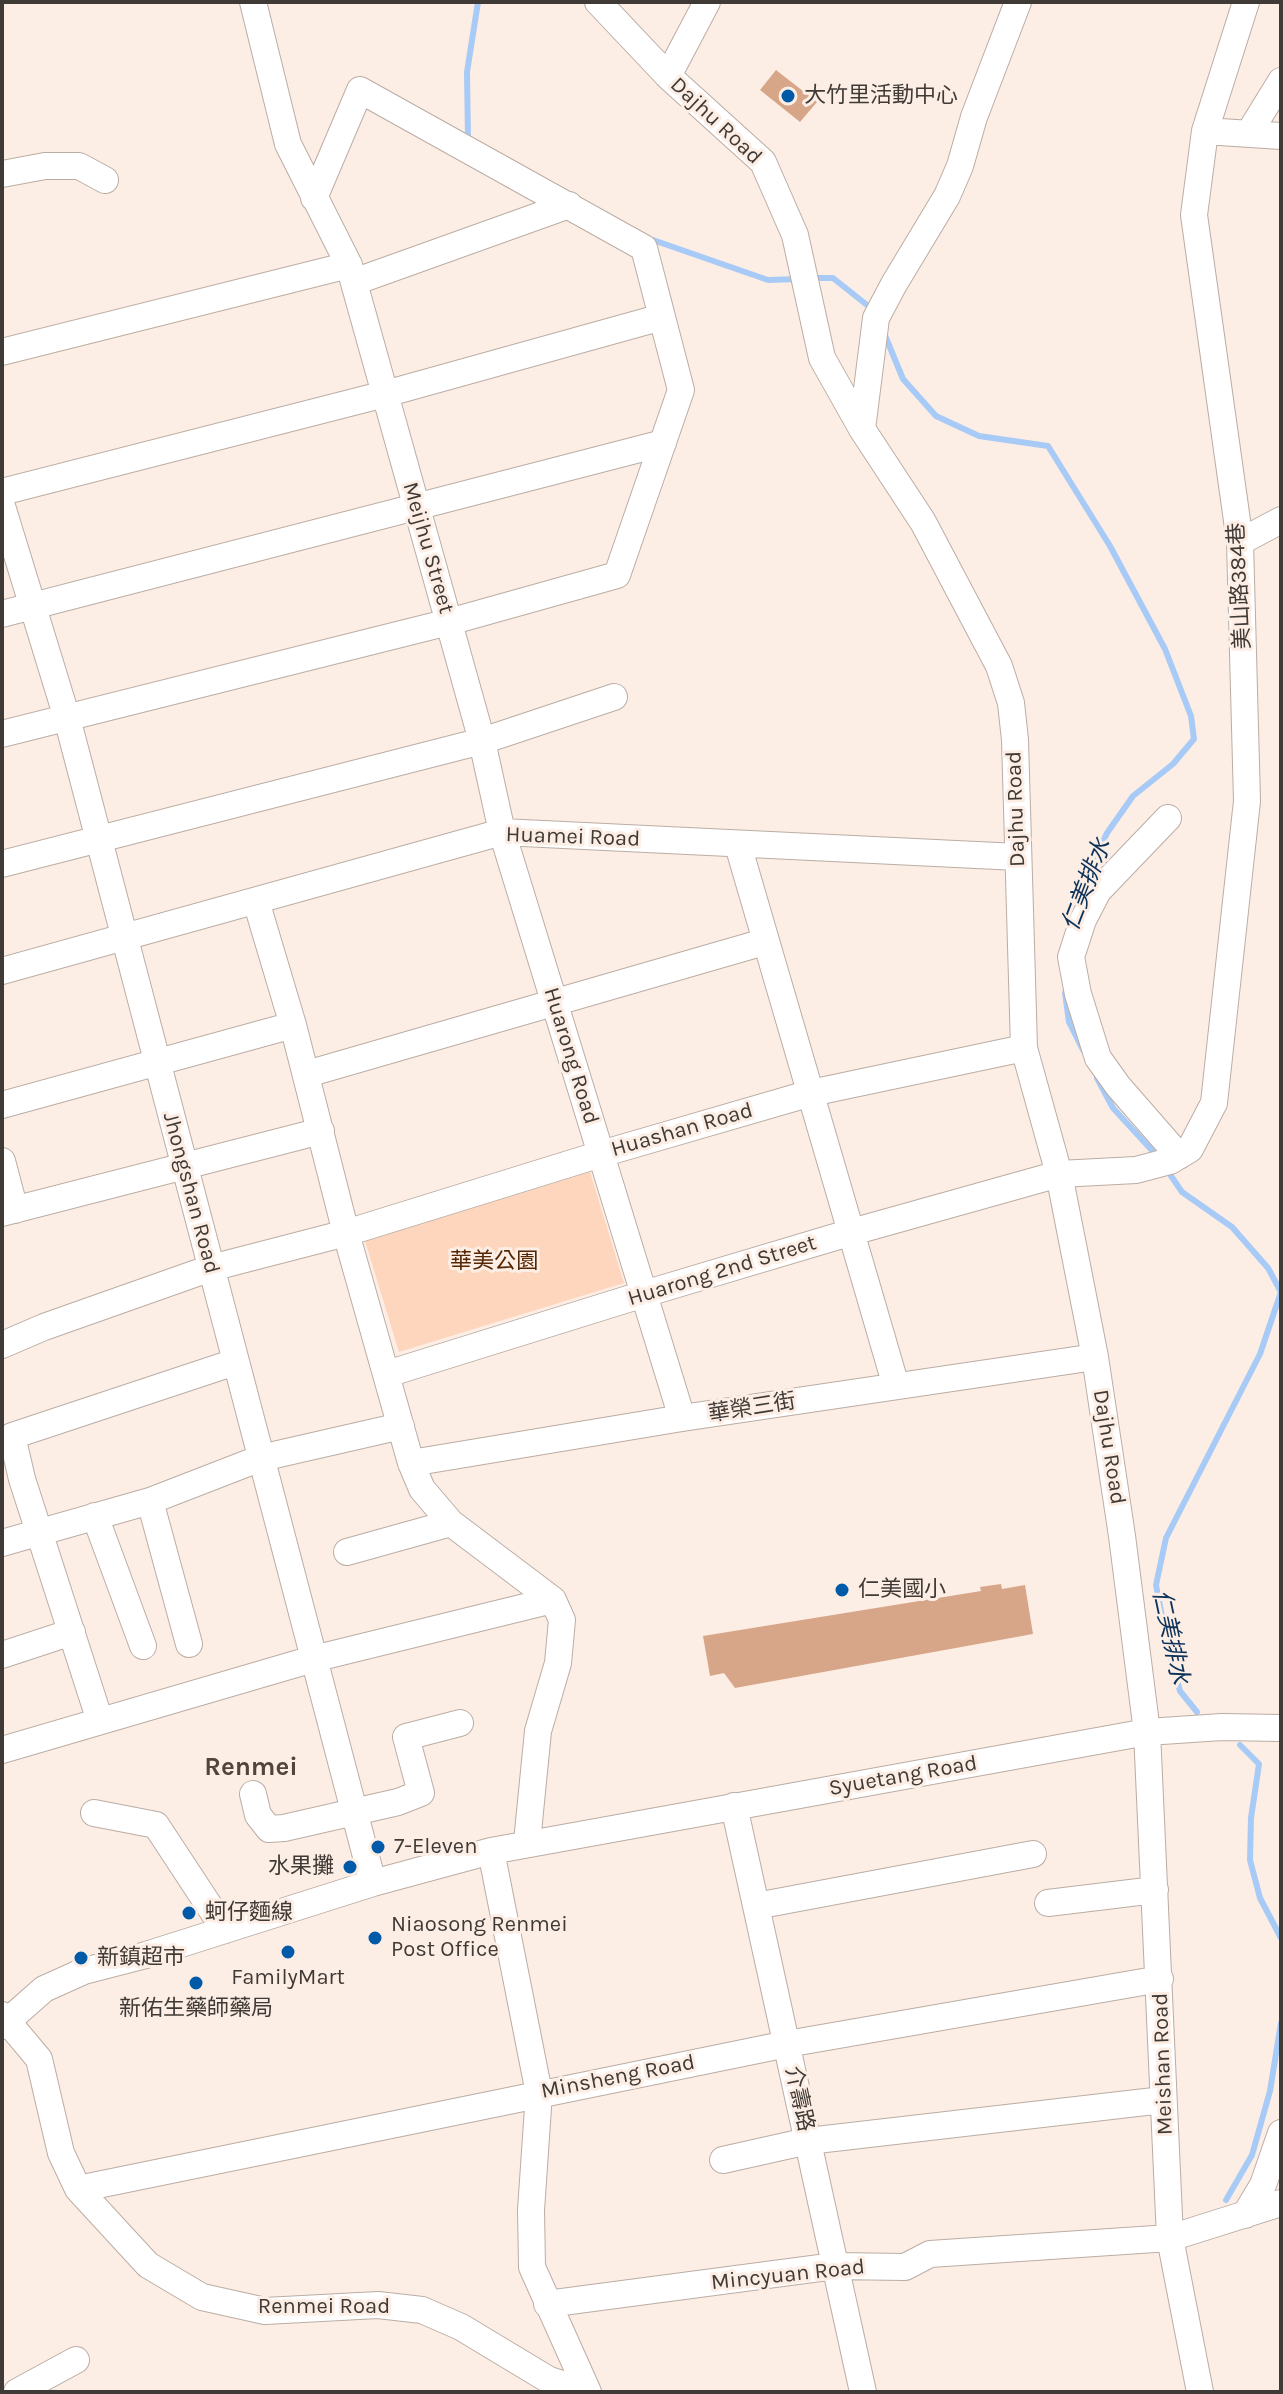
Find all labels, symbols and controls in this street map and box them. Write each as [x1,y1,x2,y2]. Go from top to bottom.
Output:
street label: Dajhu Road [665,72,767,170]
place label: 大竹里活動中心 [804,83,958,109]
marker: 大竹里活動中心 [779,87,797,105]
street label: Meijhu Street [397,479,459,617]
street label: 美山路384巷 [1224,522,1256,650]
street label: Dajhu Road [1001,751,1031,867]
street label: Huamei Road [505,821,641,853]
water label: 仁美排水 [1056,835,1118,935]
street label: Huarong Road [538,984,604,1128]
street label: Huashan Road [608,1097,756,1163]
street label: Jhongshan Road [157,1109,225,1277]
street label: Huarong 2nd Street [625,1230,819,1312]
park label: 華美公園 [450,1249,538,1275]
street label: 華榮三街 [706,1388,798,1428]
street label: Dajhu Road [1087,1388,1131,1506]
place label: 仁美國小 [858,1577,946,1603]
marker: 仁美國小 [833,1581,851,1599]
water label: 仁美排水 [1146,1587,1194,1687]
street label: Syuetang Road [827,1750,979,1802]
district label: Renmei [204,1752,298,1784]
place label: 7-Eleven [394,1834,477,1860]
marker: 7-Eleven [369,1838,387,1856]
place label: 水果攤 [268,1854,334,1880]
marker: 水果攤 [341,1858,359,1876]
place label: 蚵仔麵線 [205,1900,293,1926]
marker: 蚵仔麵線 [180,1904,198,1922]
place label: Niaosong Renmei Post Office [391,1912,568,1964]
marker: Niaosong Renmei Post Office [366,1929,384,1947]
marker: FamilyMart [279,1943,297,1961]
place label: 新鎮超市 [97,1945,185,1971]
marker: 新鎮超市 [72,1949,90,1967]
place label: FamilyMart [231,1965,345,1991]
marker: 新佑生藥師藥局 [187,1974,205,1992]
street label: Meishan Road [1147,1992,1179,2136]
place label: 新佑生藥師藥局 [119,1996,273,2022]
street label: Minsheng Road [539,2049,697,2105]
street label: 介壽路 [779,2064,819,2134]
street label: Mincyuan Road [710,2254,866,2296]
street label: Renmei Road [258,2294,390,2320]

